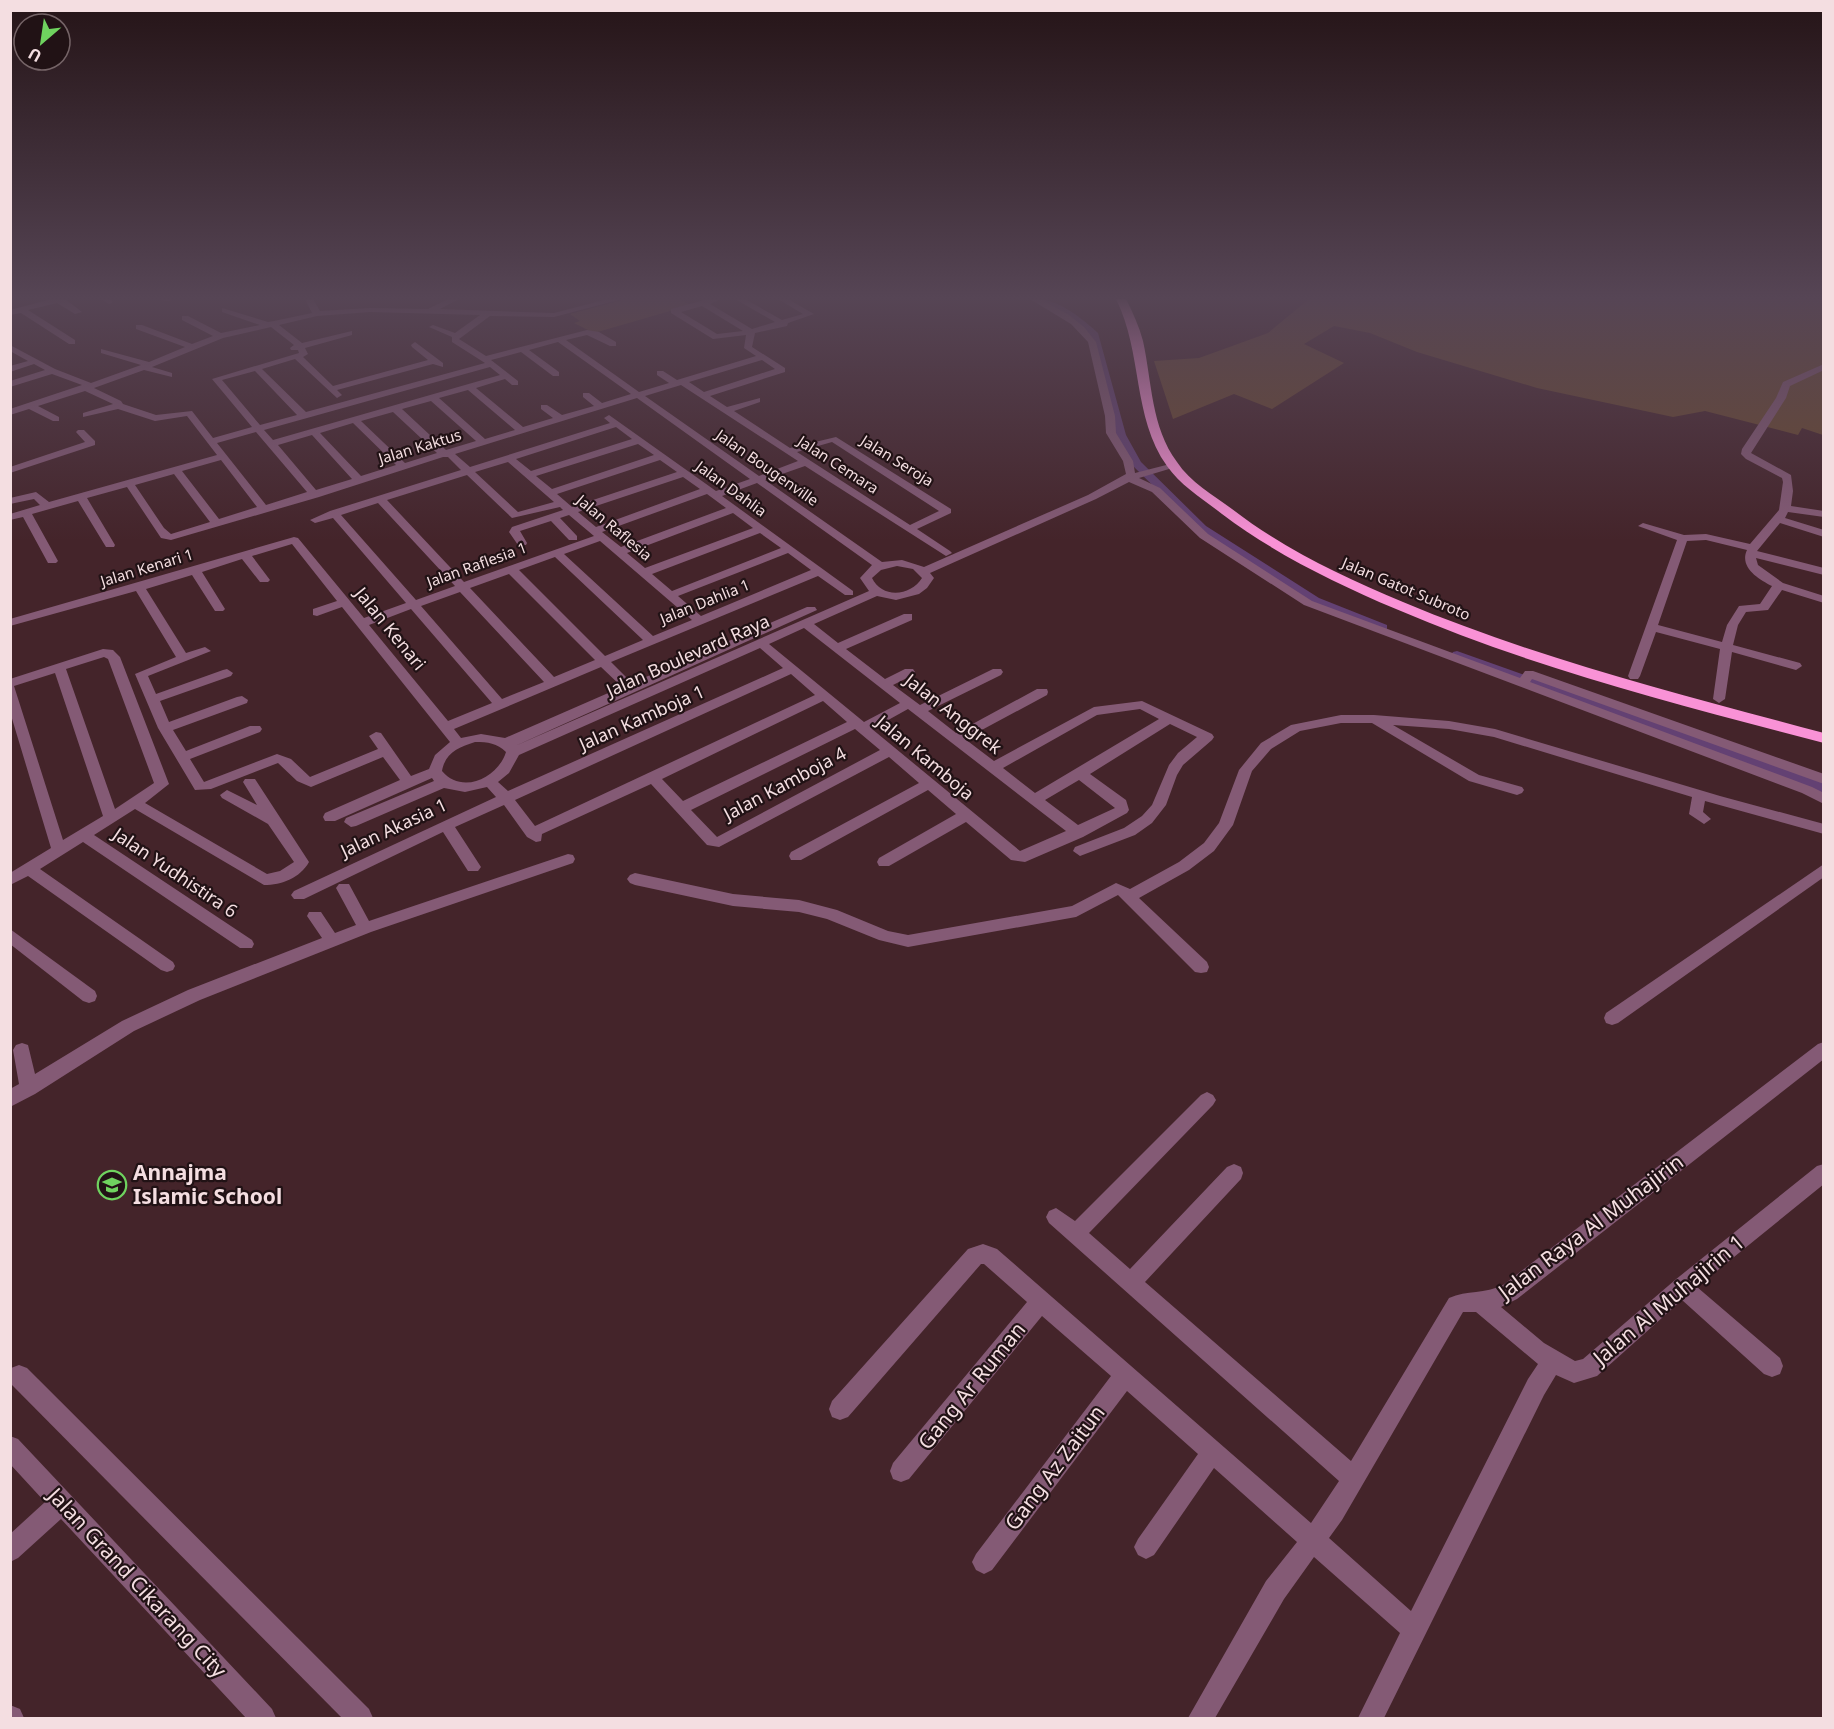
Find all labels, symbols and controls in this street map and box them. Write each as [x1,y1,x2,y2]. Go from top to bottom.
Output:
north arrow [12,12,72,72]
text: U [24,43,45,68]
street label: Jalan Bougenville [711,423,823,510]
street label: Jalan Kaktus [374,424,464,469]
street label: Jalan Cemara [793,429,883,498]
street label: Jalan Seroja [856,429,938,490]
street label: Jalan Dahlia [691,455,771,521]
street label: Jalan Raflesia [571,489,657,565]
street label: Jalan Raflesia 1 [422,537,529,592]
street label: Jalan Kenari 1 [96,543,196,591]
street label: Jalan Gatot Subroto [1337,551,1473,624]
street label: Jalan Dahlia 1 [655,574,753,629]
street label: Jalan Kenari [349,580,432,675]
street label: Jalan Boulevard Raya [600,608,773,703]
street label: Jalan Anggrek [898,666,1007,759]
street label: Jalan Kamboja 1 [573,679,708,756]
street label: Jalan Kamboja [870,708,979,805]
street label: Jalan Kamboja 4 [717,741,850,826]
street label: Jalan Akasia 1 [335,792,451,863]
street label: Jalan Yudhistira 6 [107,821,242,923]
street label: Jalan Raya Al Muhajirin [1491,1147,1689,1306]
place label: Annajma Islamic School [133,1158,282,1210]
school or university icon: Annajma Islamic School [96,1169,128,1201]
street label: Jalan Al Muhajirin 1 [1585,1228,1750,1372]
street label: Gang Ar Ruman [911,1316,1031,1455]
street label: Gang Az Zaitun [998,1399,1110,1536]
street label: Jalan Grand Cikarang City [41,1480,233,1683]

